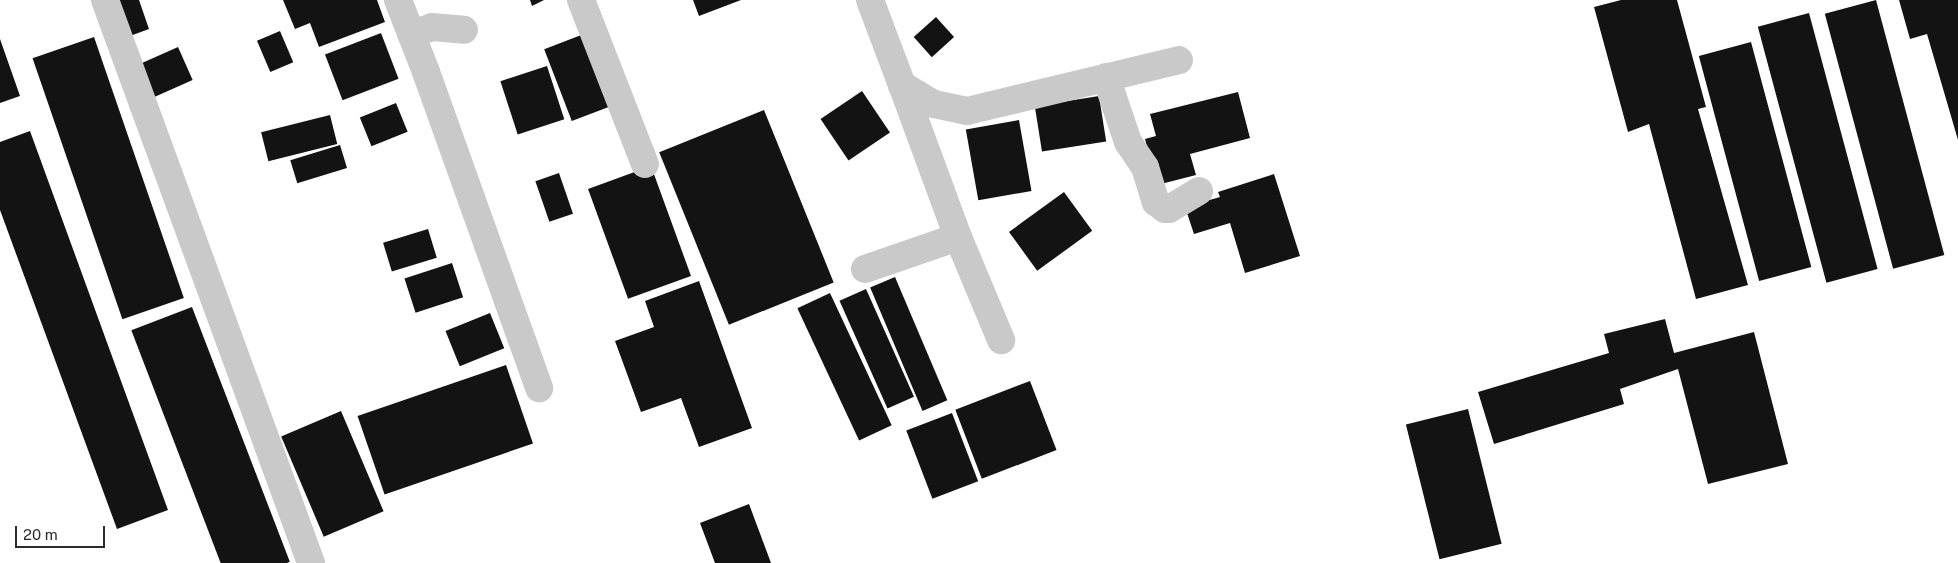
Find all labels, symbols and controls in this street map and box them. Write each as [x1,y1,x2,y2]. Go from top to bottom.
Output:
scale bar [18,516,108,548]
text: 20 m [23,526,58,543]

